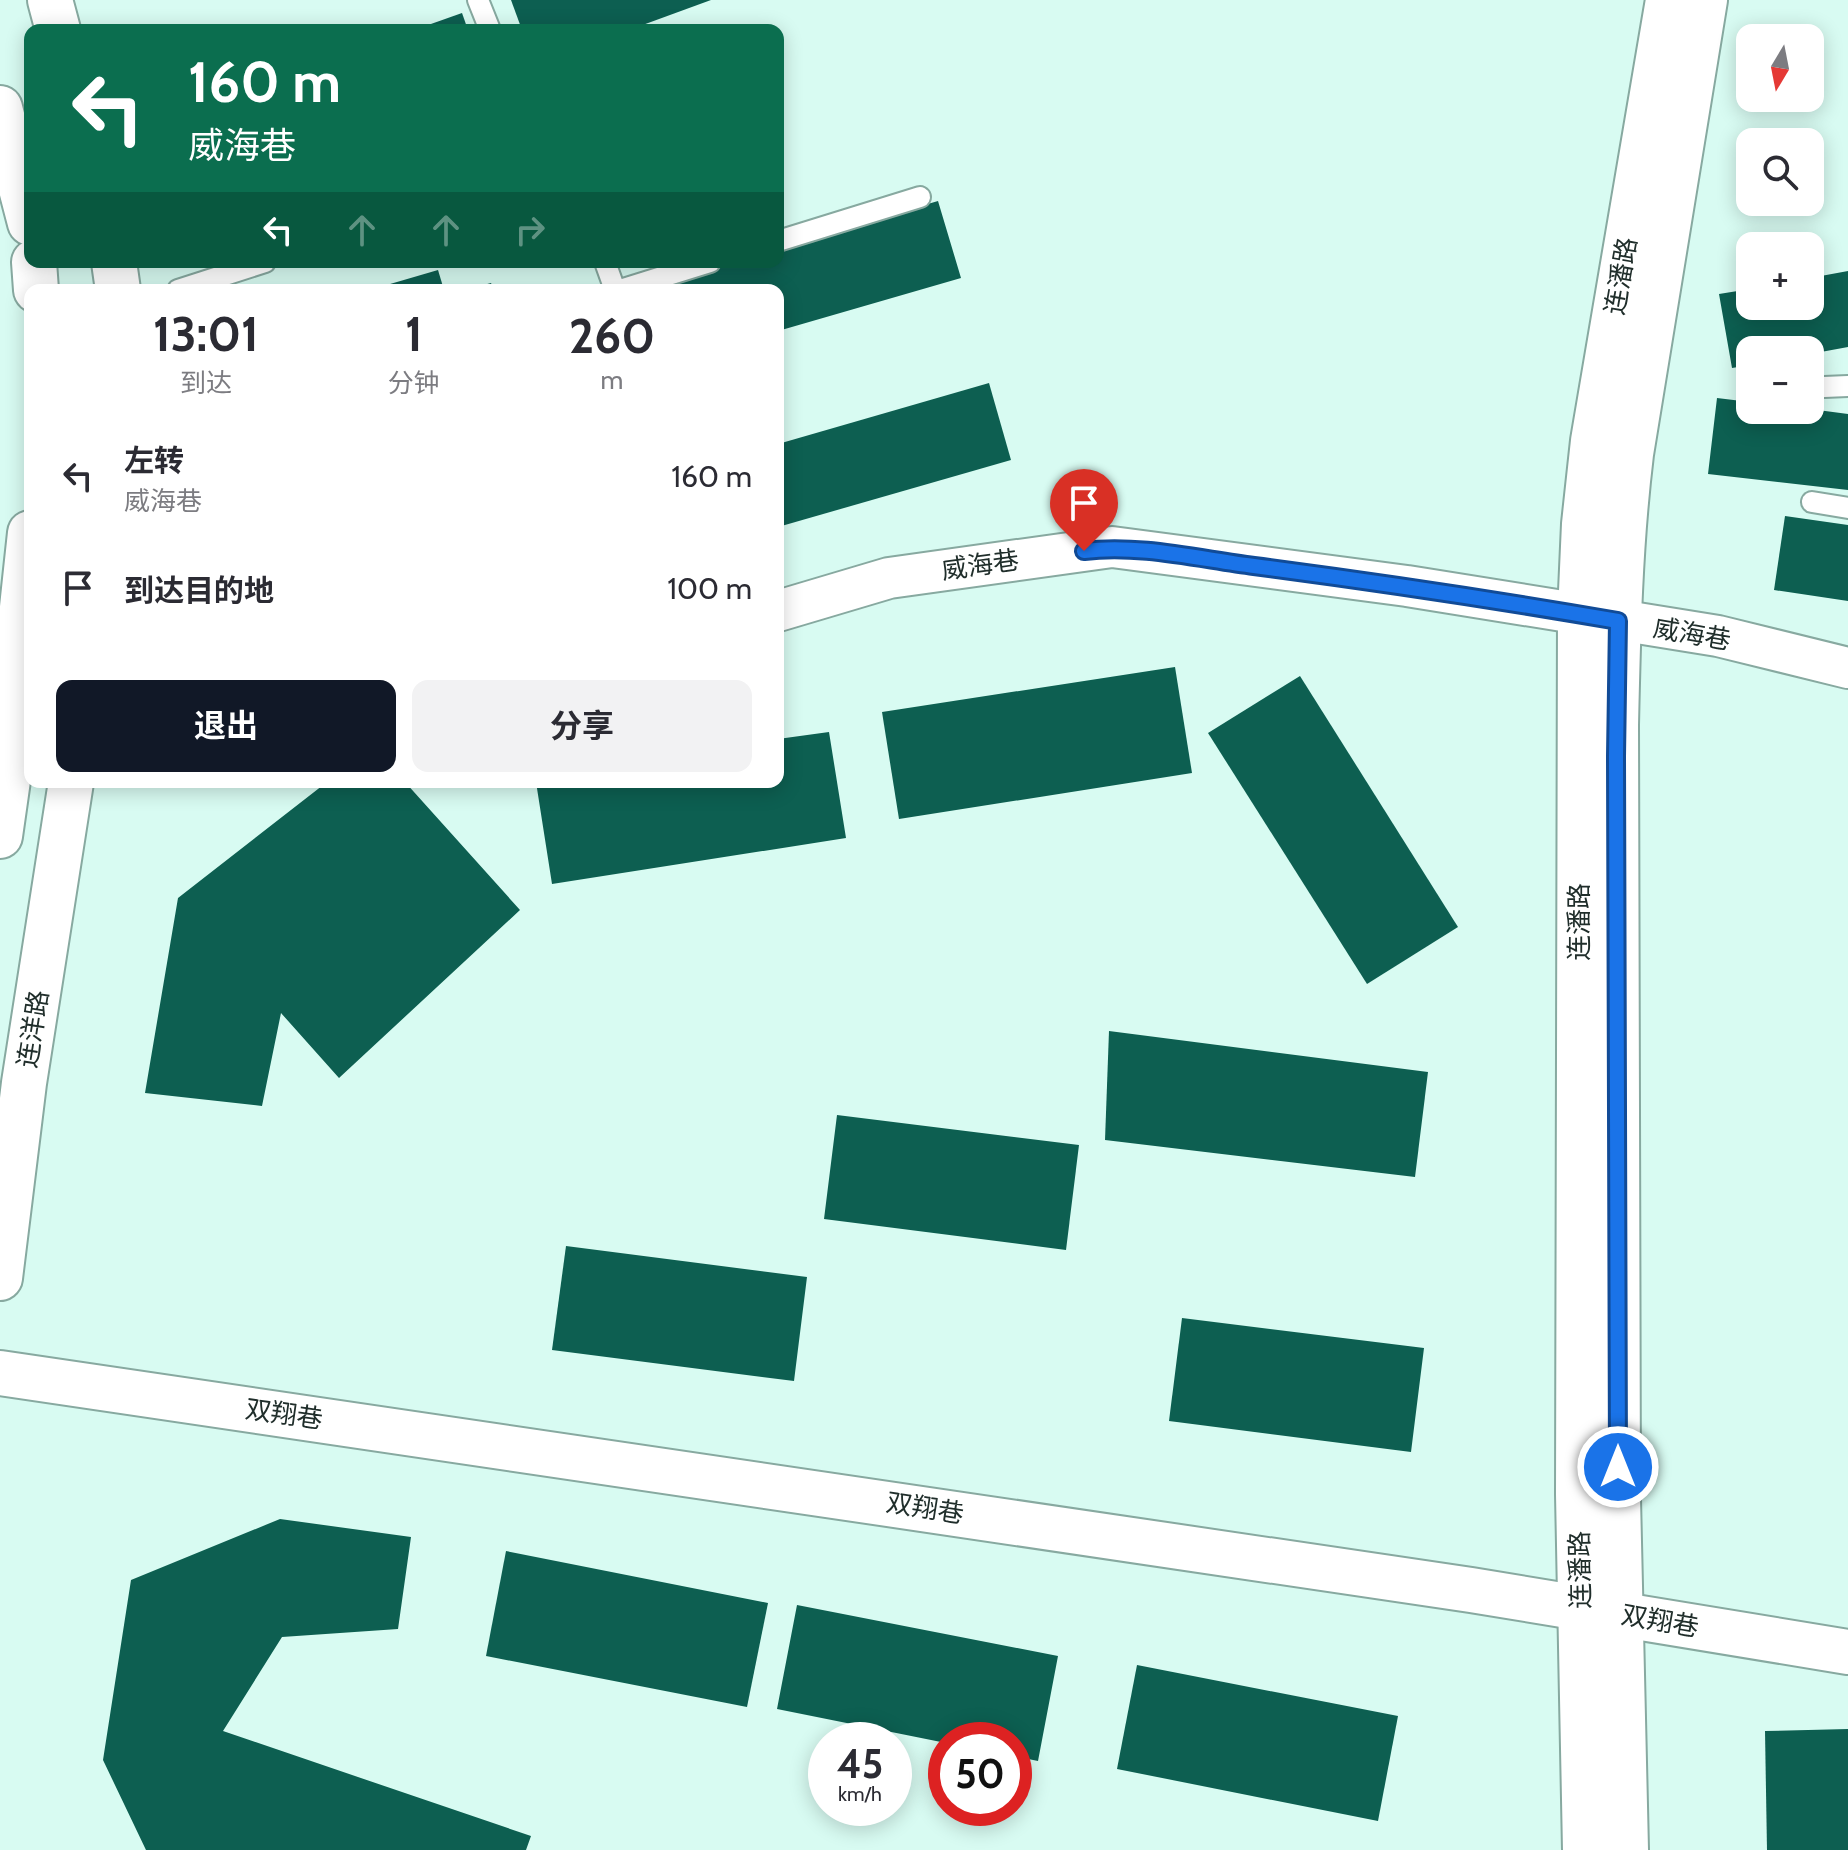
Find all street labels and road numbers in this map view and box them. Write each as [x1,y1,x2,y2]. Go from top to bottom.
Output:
street label: 连潘路 [1598,235,1644,317]
street label: 威海巷 [939,544,1021,586]
street label: 威海巷 [1651,611,1733,657]
street label: 连潘路 [1563,883,1595,961]
street label: 连洋路 [11,988,55,1070]
street label: 双翔巷 [243,1393,325,1435]
street label: 双翔巷 [884,1486,966,1530]
street label: 连潘路 [1563,1531,1597,1609]
street label: 双翔巷 [1619,1598,1701,1644]

